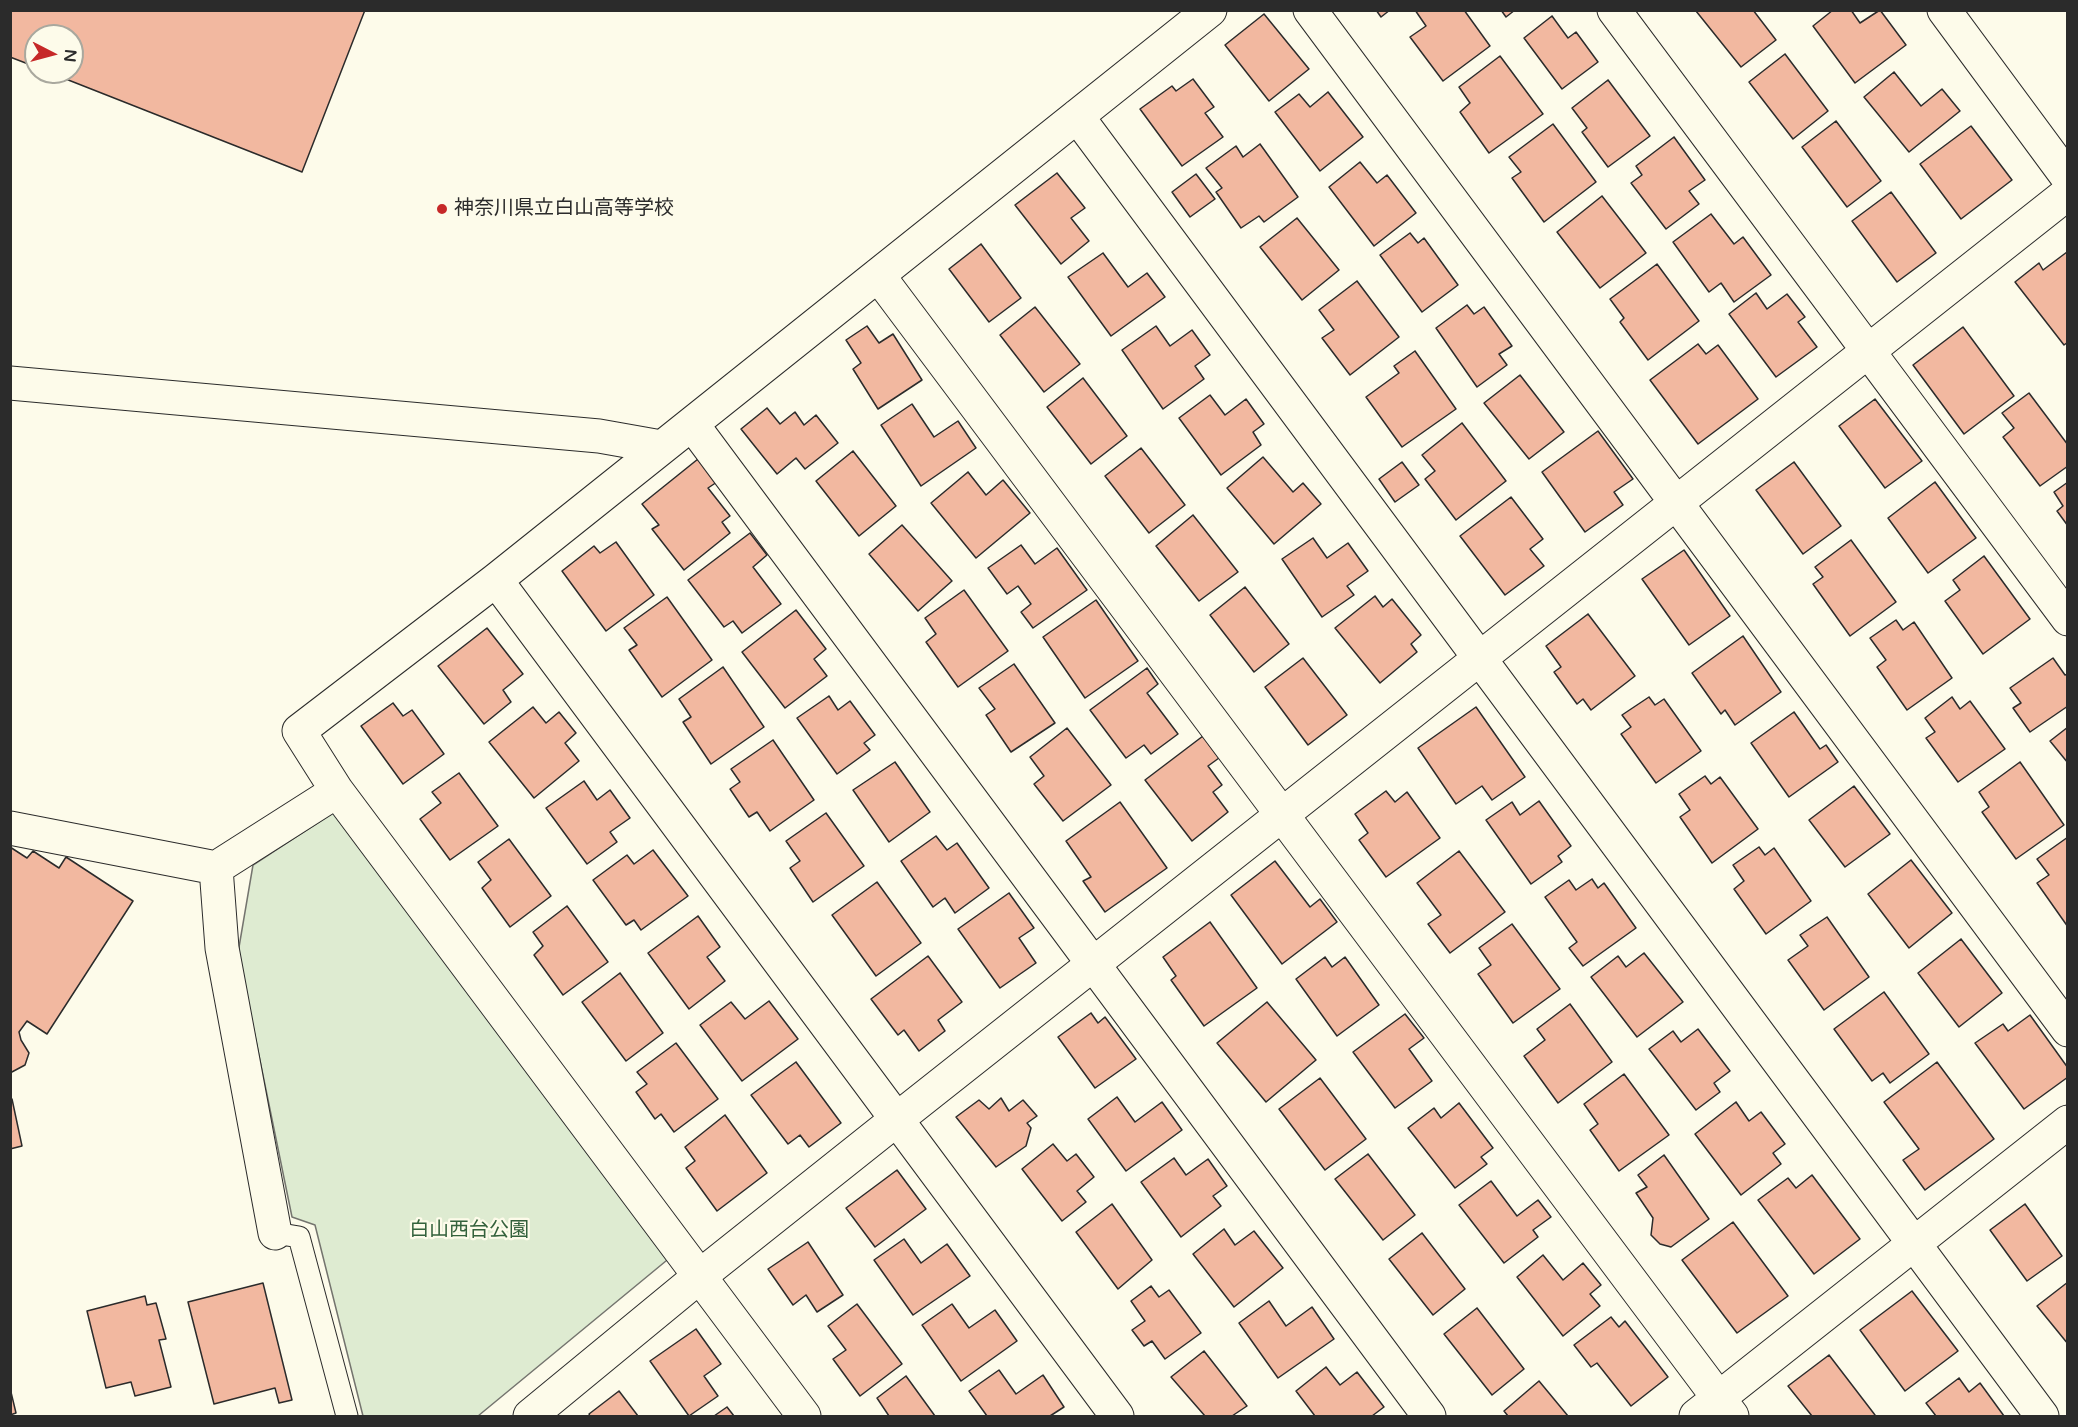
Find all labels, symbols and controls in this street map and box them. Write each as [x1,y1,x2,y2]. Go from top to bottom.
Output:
north arrow [24,24,84,84]
text: N [59,48,81,63]
place label: 神奈川県立白山高等学校 [454,197,674,221]
marker: 神奈川県立白山高等学校 [435,202,449,216]
park label: 白山西台公園 [409,1219,529,1243]

